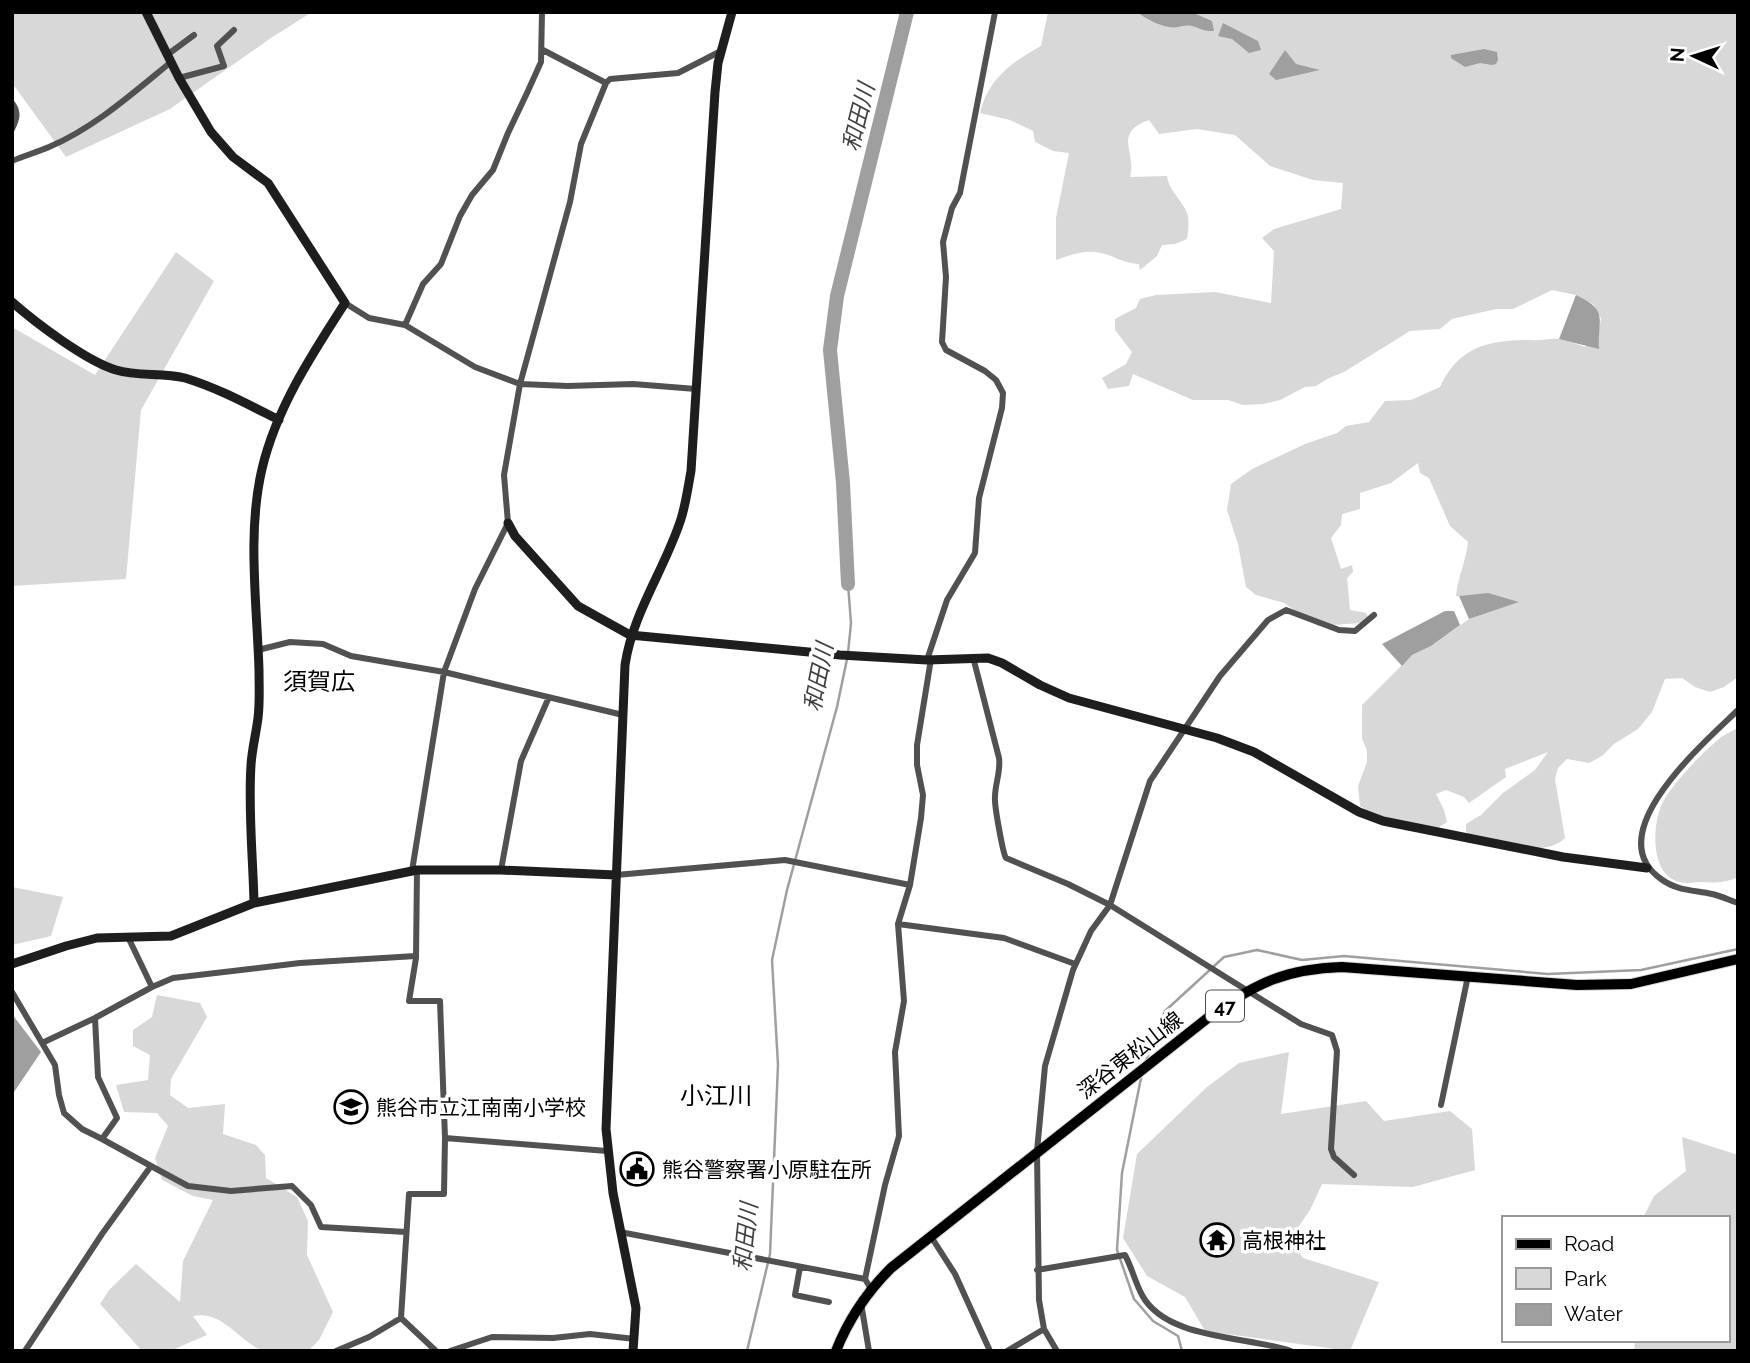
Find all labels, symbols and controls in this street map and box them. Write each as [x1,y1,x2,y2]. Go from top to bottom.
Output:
north arrow [1659,21,1729,91]
text: N [1666,47,1689,63]
water label: 和田川 [837,77,880,154]
water label: 和田川 [798,638,838,713]
district label: 須賀広 [283,667,355,696]
road number: 47 [1206,990,1244,1022]
street label: 深谷東松山線 [1073,1006,1187,1104]
district label: 小江川 [680,1081,752,1110]
school or university icon: 熊谷市立江南南小学校 [332,1088,370,1126]
place label: 熊谷市立江南南小学校 [376,1095,586,1120]
public building icon: 熊谷警察署小原駐在所 [618,1150,656,1188]
place label: 熊谷警察署小原駐在所 [662,1157,872,1182]
water label: 和田川 [728,1198,762,1273]
legend [1502,1216,1729,1342]
temple icon: 高根神社 [1198,1221,1236,1259]
place label: 高根神社 [1242,1228,1326,1253]
text: Road [1564,1231,1614,1256]
text: Park [1564,1266,1607,1291]
text: Water [1564,1301,1623,1326]

